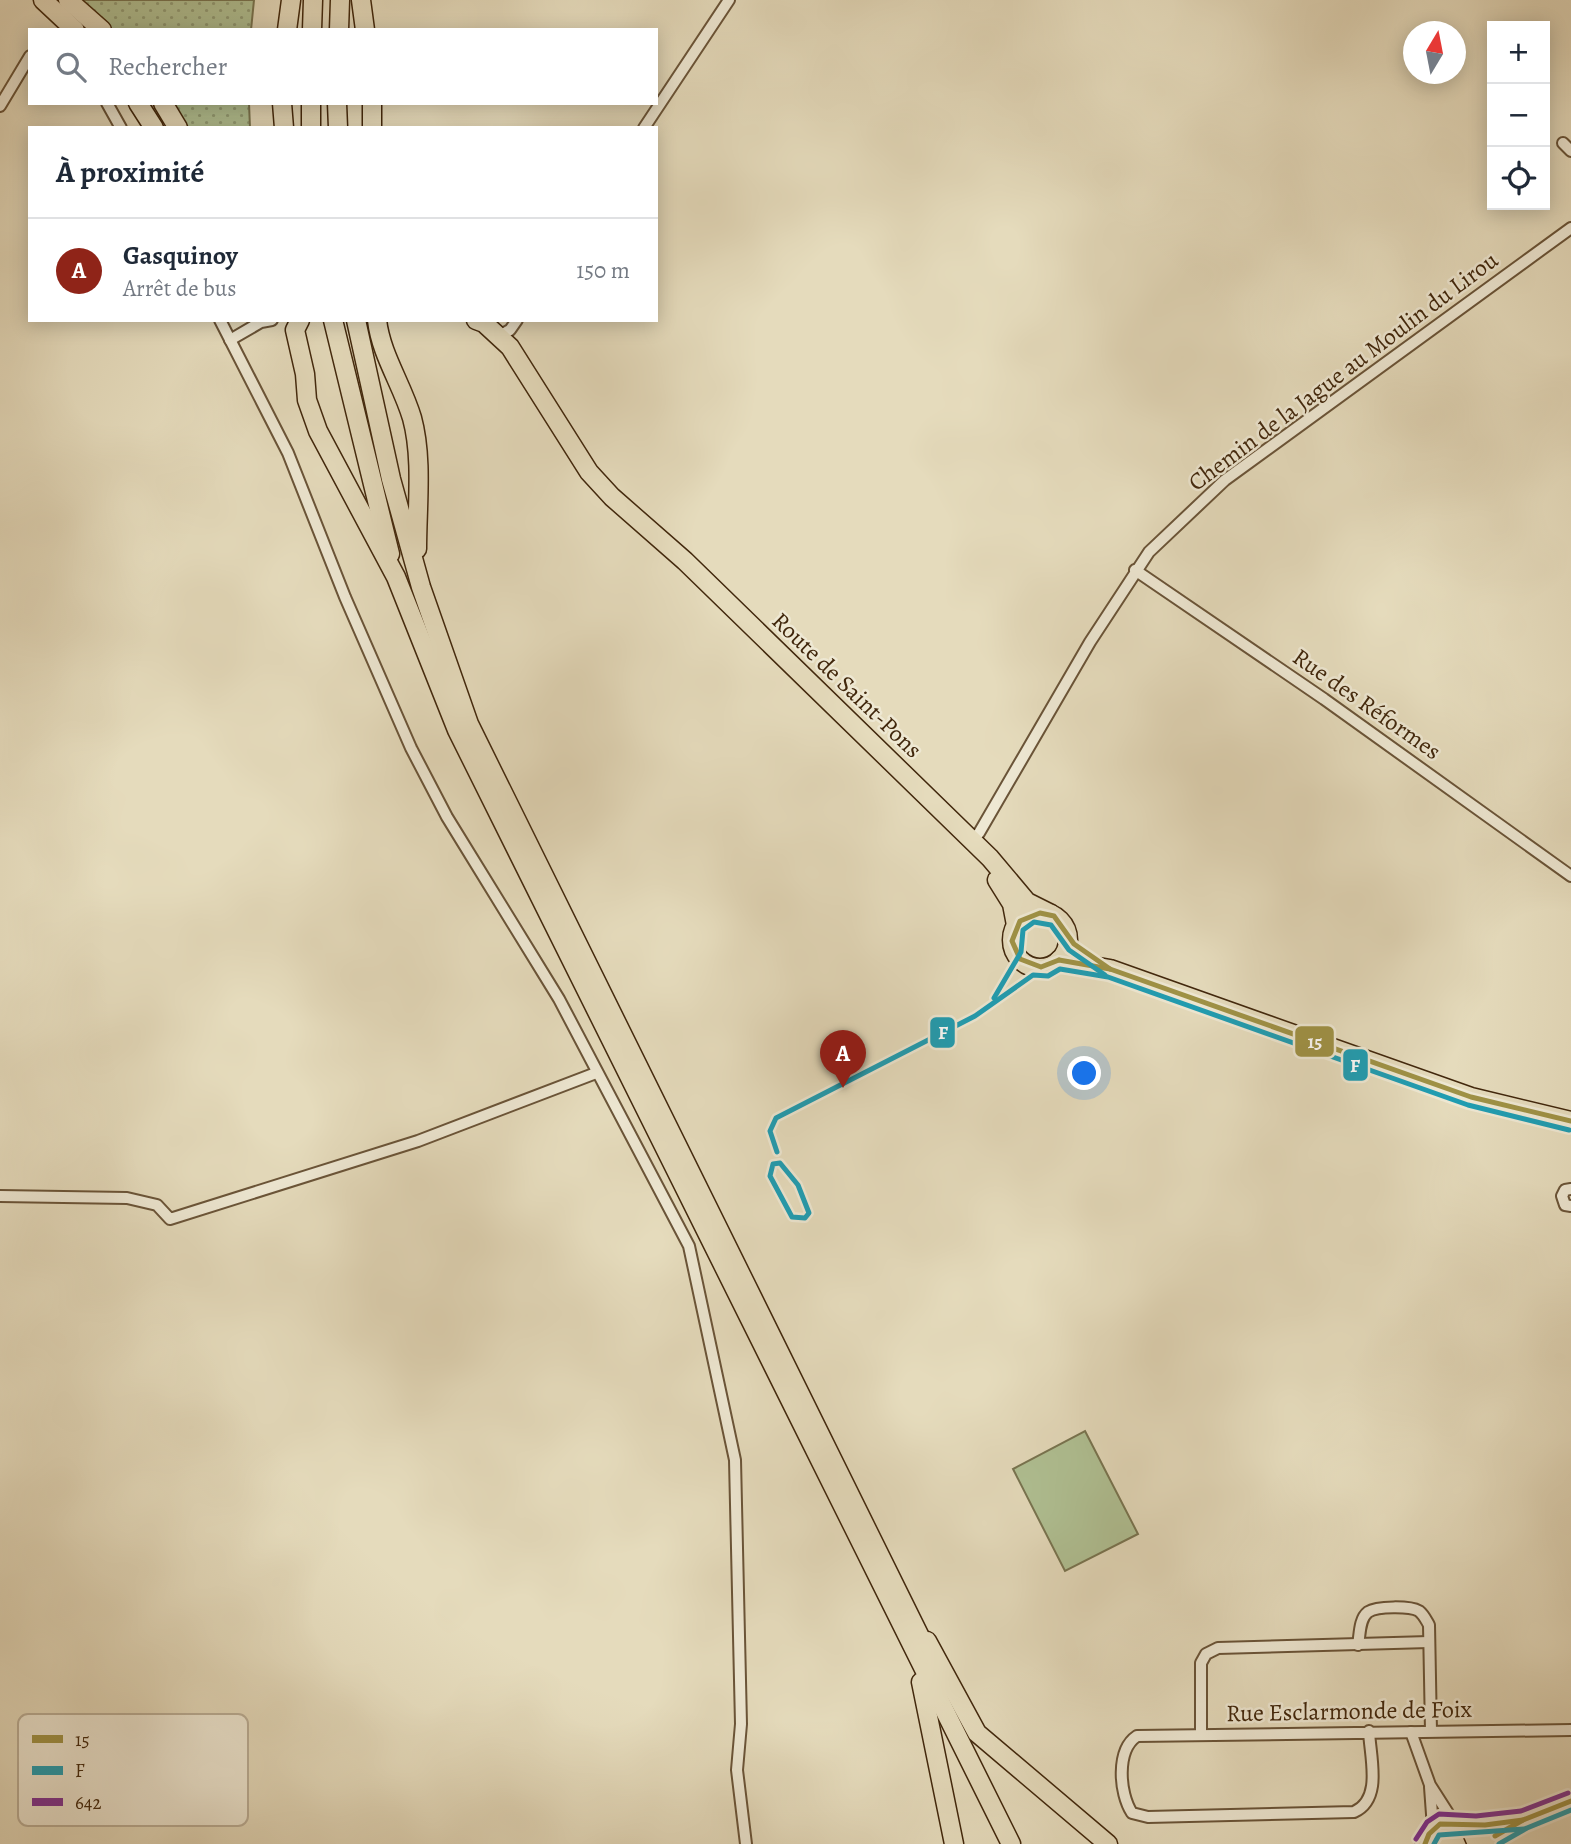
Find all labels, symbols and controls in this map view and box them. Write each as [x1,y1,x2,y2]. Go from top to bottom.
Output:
north arrow [1403,21,1466,84]
map controls [1487,21,1550,210]
button: + [1487,21,1550,84]
search box [28,28,658,105]
icon: search [52,48,90,86]
text: Rechercher [108,49,228,84]
button: − [1487,84,1550,147]
button: locate [1487,147,1550,210]
text: À proximité [56,152,204,192]
text: Gasquinoy [123,238,238,273]
street label: Chemin de la Jague au Moulin du Lirou [1182,244,1504,498]
text: A [72,255,86,286]
text: 150 m [576,255,630,286]
text: Arrêt de bus [123,273,236,304]
street label: Route de Saint-Pons [765,605,929,765]
street label: Rue des Réformes [1286,641,1448,767]
line badge: F [929,1016,956,1049]
text: F [938,1020,949,1046]
line badge: 15 [1294,1025,1335,1058]
text: 15 [1308,1029,1322,1055]
pin: A [820,1030,866,1088]
line badge: F [1342,1048,1369,1082]
text: F [1350,1053,1361,1079]
your location [1067,1056,1101,1090]
street label: Rue Esclarmonde de Foix [1226,1693,1473,1729]
legend [18,1714,248,1826]
text: 15 [75,1727,90,1753]
text: F [75,1758,85,1784]
text: 642 [75,1790,101,1816]

